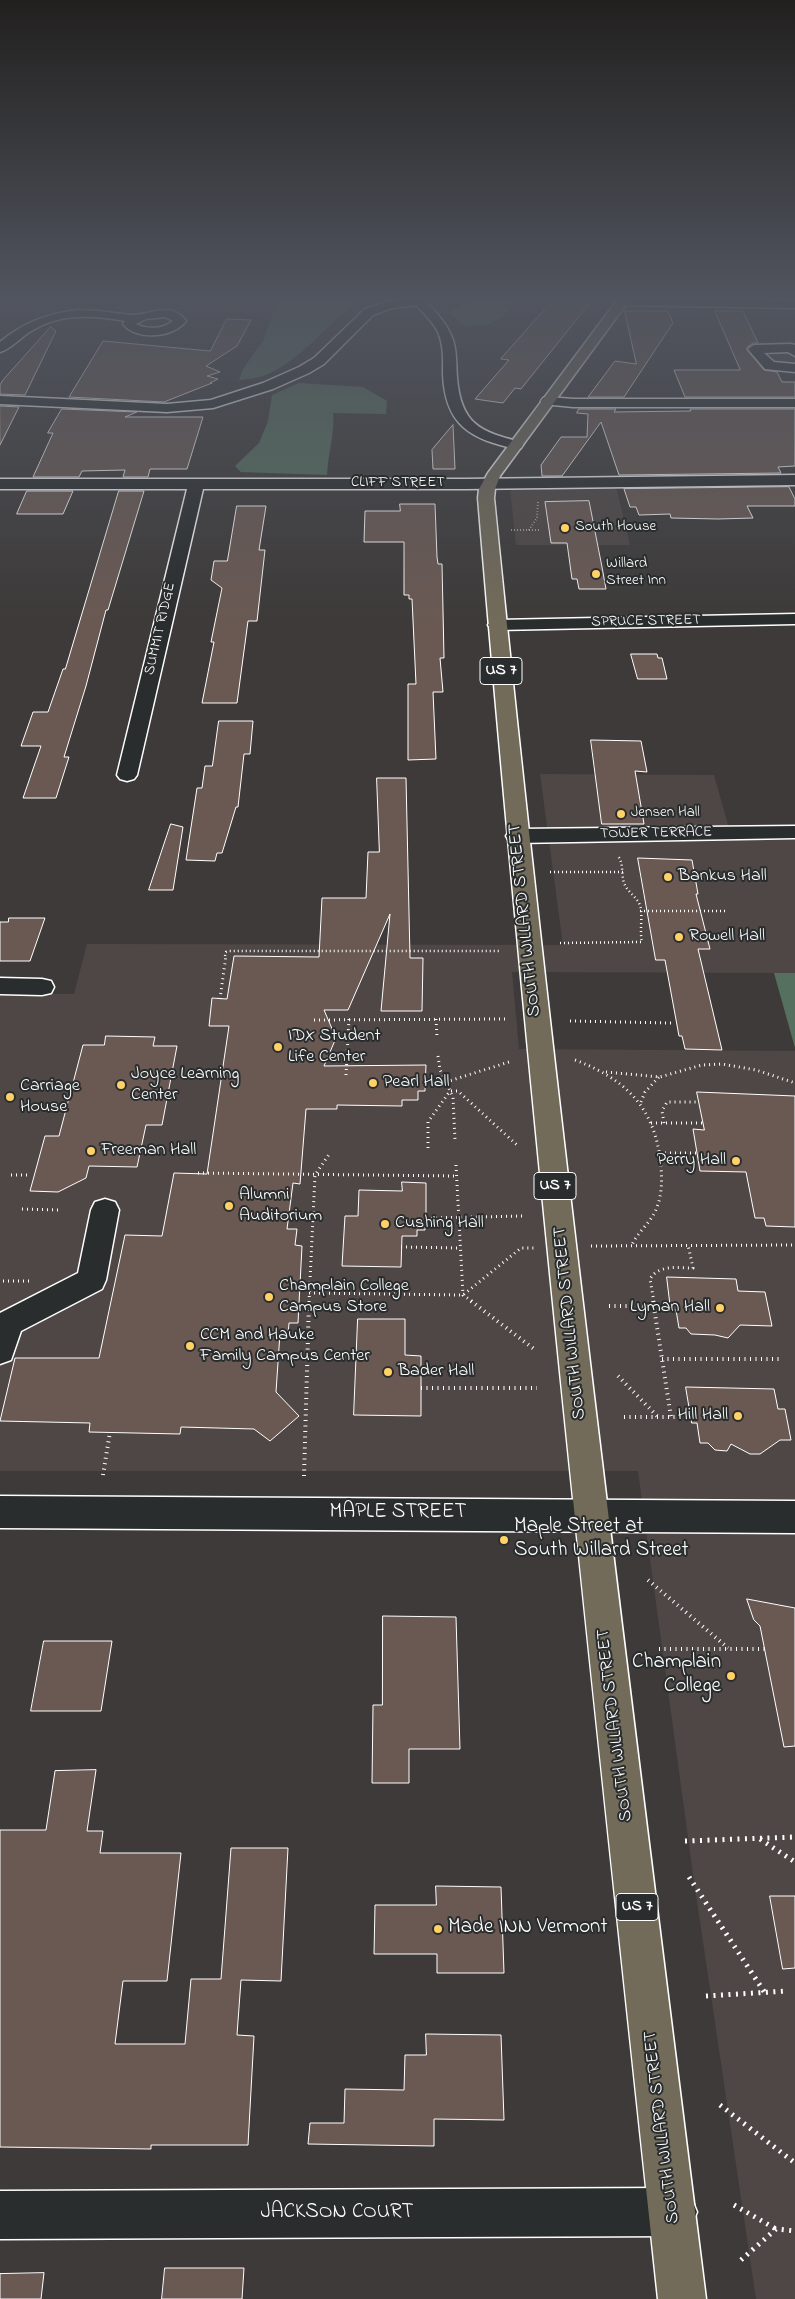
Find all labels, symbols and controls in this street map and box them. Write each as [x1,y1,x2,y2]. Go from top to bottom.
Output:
street label: CLIFF STREET [351,475,445,493]
place label: South House [575,519,656,537]
marker: South House [559,522,571,534]
place label: Willard Street Inn [606,556,666,591]
marker: Willard Street Inn [590,568,602,580]
street label: SUMMIT RIDGE [142,581,180,677]
street label: SPRUCE STREET [591,612,701,632]
road number: US 7 [480,658,522,684]
place label: Jensen Hall [631,805,700,823]
marker: Jensen Hall [615,808,627,820]
street label: SOUTH WILLARD STREET [505,822,547,1018]
street label: TOWER TERRACE [600,824,712,844]
place label: Bankus Hall [678,866,767,888]
marker: Bankus Hall [662,871,674,883]
place label: Rowell Hall [689,926,765,948]
marker: Rowell Hall [673,931,685,943]
place label: IDX Student Life Center [288,1026,381,1068]
marker: IDX Student Life Center [272,1041,284,1053]
place label: Joyce Learning Center [131,1064,239,1106]
place label: Pearl Hall [383,1072,449,1094]
place label: Carriage House [20,1076,80,1118]
marker: Pearl Hall [367,1077,379,1089]
marker: Joyce Learning Center [115,1079,127,1091]
marker: Carriage House [4,1091,16,1103]
place label: Freeman Hall [101,1140,196,1162]
marker: Freeman Hall [85,1145,97,1157]
place label: Perry Hall [657,1150,726,1172]
marker: Perry Hall [730,1155,742,1167]
road number: US 7 [534,1172,576,1200]
place label: Alumni Auditorium [239,1185,322,1228]
marker: Alumni Auditorium [223,1200,235,1212]
place label: Cushing Hall [395,1213,484,1235]
marker: Cushing Hall [379,1218,391,1230]
street label: SOUTH WILLARD STREET [550,1225,592,1421]
place label: Champlain College Campus Store [279,1276,409,1318]
marker: Champlain College Campus Store [263,1291,275,1303]
place label: Lyman Hall [630,1297,710,1319]
marker: Lyman Hall [714,1302,726,1314]
place label: CCM and Hauke Family Campus Center [200,1325,370,1368]
marker: CCM and Hauke Family Campus Center [184,1340,196,1352]
place label: Bader Hall [398,1361,474,1383]
marker: Bader Hall [382,1366,394,1378]
place label: Hill Hall [678,1405,728,1427]
marker: Hill Hall [732,1410,744,1422]
street label: MAPLE STREET [330,1501,466,1527]
place label: Maple Street at South Willard Street [514,1515,689,1565]
marker: Maple Street at South Willard Street [498,1534,510,1546]
street label: SOUTH WILLARD STREET [593,1627,639,1823]
place label: Champlain College [632,1651,721,1701]
marker: Champlain College [725,1670,737,1682]
road number: US 7 [616,1894,658,1920]
place label: Made INN Vermont [448,1916,607,1942]
marker: Made INN Vermont [432,1923,444,1935]
street label: SOUTH WILLARD STREET [640,2029,686,2225]
street label: JACKSON COURT [260,2201,414,2227]

